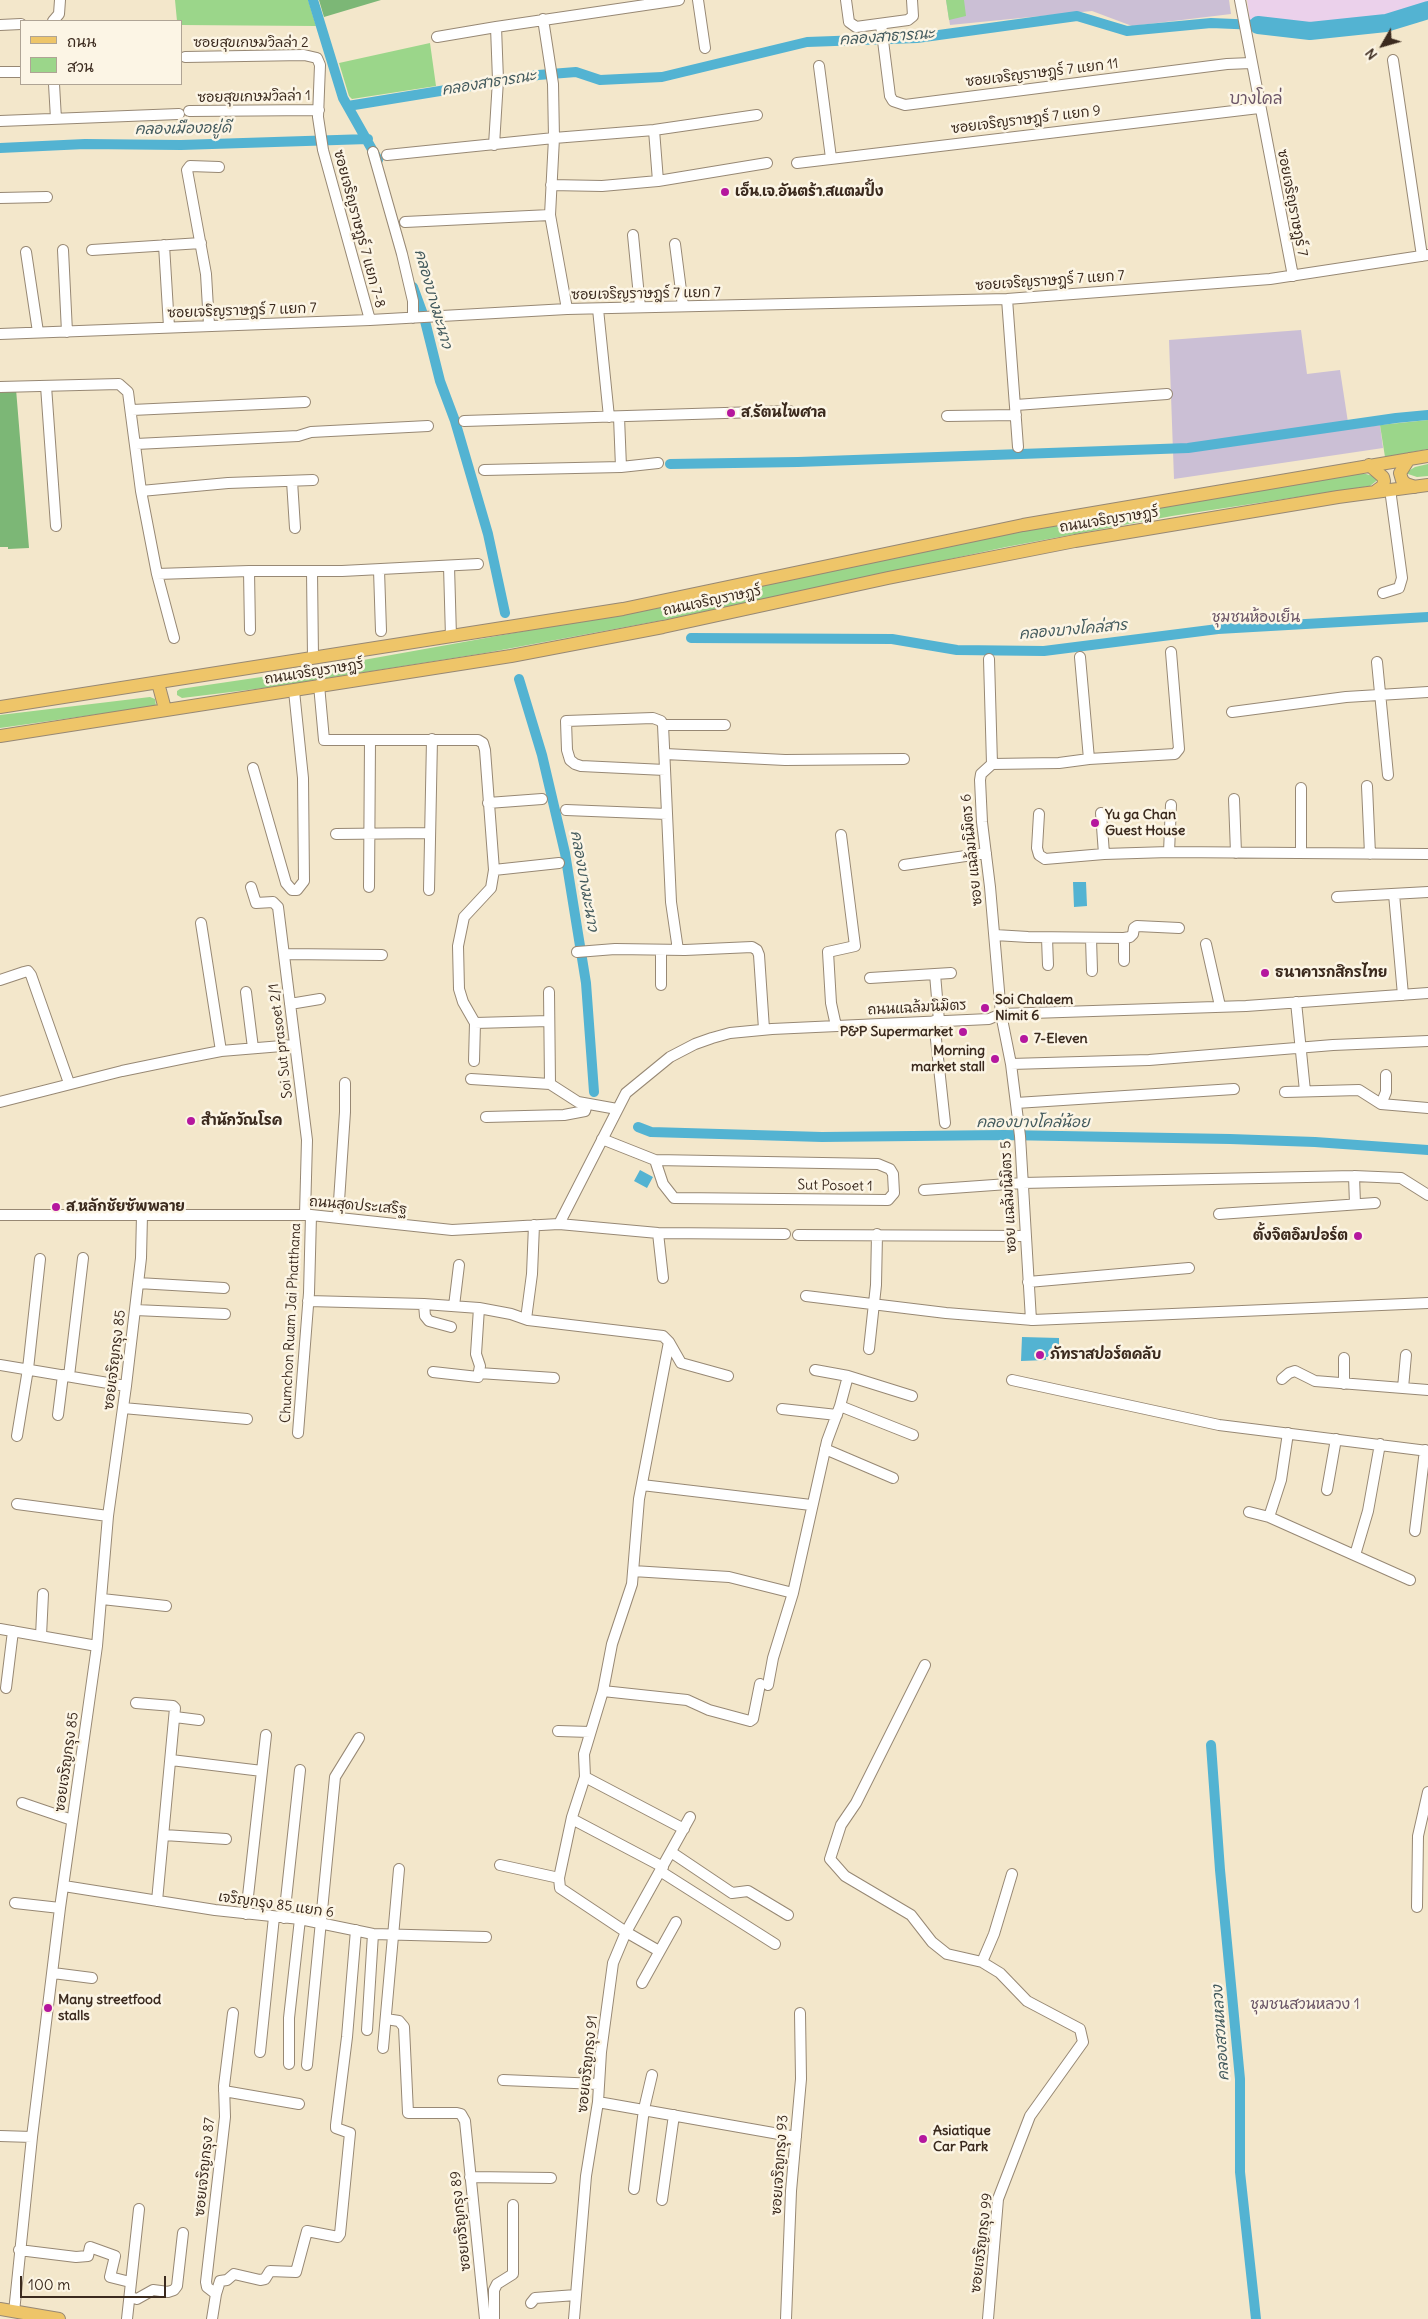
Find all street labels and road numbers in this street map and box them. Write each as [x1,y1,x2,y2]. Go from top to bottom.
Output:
street label: ซอยสุขเกษมวิลล่า 2 [193,35,309,51]
street label: ซอยเจริญราษฎร์ 7 แยก 11 [965,55,1119,91]
street label: ซอยสุขเกษมวิลล่า 1 [197,88,311,106]
street label: ซอยเจริญราษฎร์ 7 แยก 9 [950,102,1102,138]
street label: ซอยเจริญราษฎร์ 7 แยก 7-8 [330,148,388,310]
street label: ซอยเจริญราษฎร์ 7 [1273,148,1311,258]
street label: ซอยเจริญราษฎร์ 7 แยก 7 [975,267,1125,295]
street label: ซอยเจริญราษฎร์ 7 แยก 7 [571,284,721,304]
street label: ซอยเจริญราษฎร์ 7 แยก 7 [167,300,317,322]
street label: ถนนเจริญราษฎร์ [1058,504,1160,536]
street label: ถนนเจริญราษฎร์ [661,582,763,620]
street label: ถนนเจริญราษฎร์ [263,656,365,688]
street label: ซอย แฉล้มนิมิตร 6 [958,793,986,907]
street label: Soi Sut prasoet 2/1 [266,983,296,1099]
street label: ถนนแฉล้มนิมิตร [867,997,967,1019]
street label: ซอย แฉล้มนิมิตร 5 [998,1140,1020,1254]
street label: Sut Posoet 1 [797,1177,873,1195]
street label: ถนนสุดประเสริฐ [308,1193,408,1219]
street label: Chumchon Ruam Jai Phatthana [277,1223,305,1423]
street label: ซอยเจริญกรุง 85 [101,1309,129,1411]
street label: ซอยเจริญกรุง 85 [52,1711,82,1813]
street label: เจริญกรุง 85 แยก 6 [217,1889,335,1921]
street label: ซอยเจริญกรุง 91 [575,2014,601,2114]
street label: ซอยเจริญกรุง 93 [768,2114,792,2216]
street label: ซอยเจริญกรุง 87 [191,2117,219,2217]
street label: ซอยเจริญกรุง 89 [447,2170,475,2272]
street label: ซอยเจริญกรุง 99 [968,2192,996,2294]

